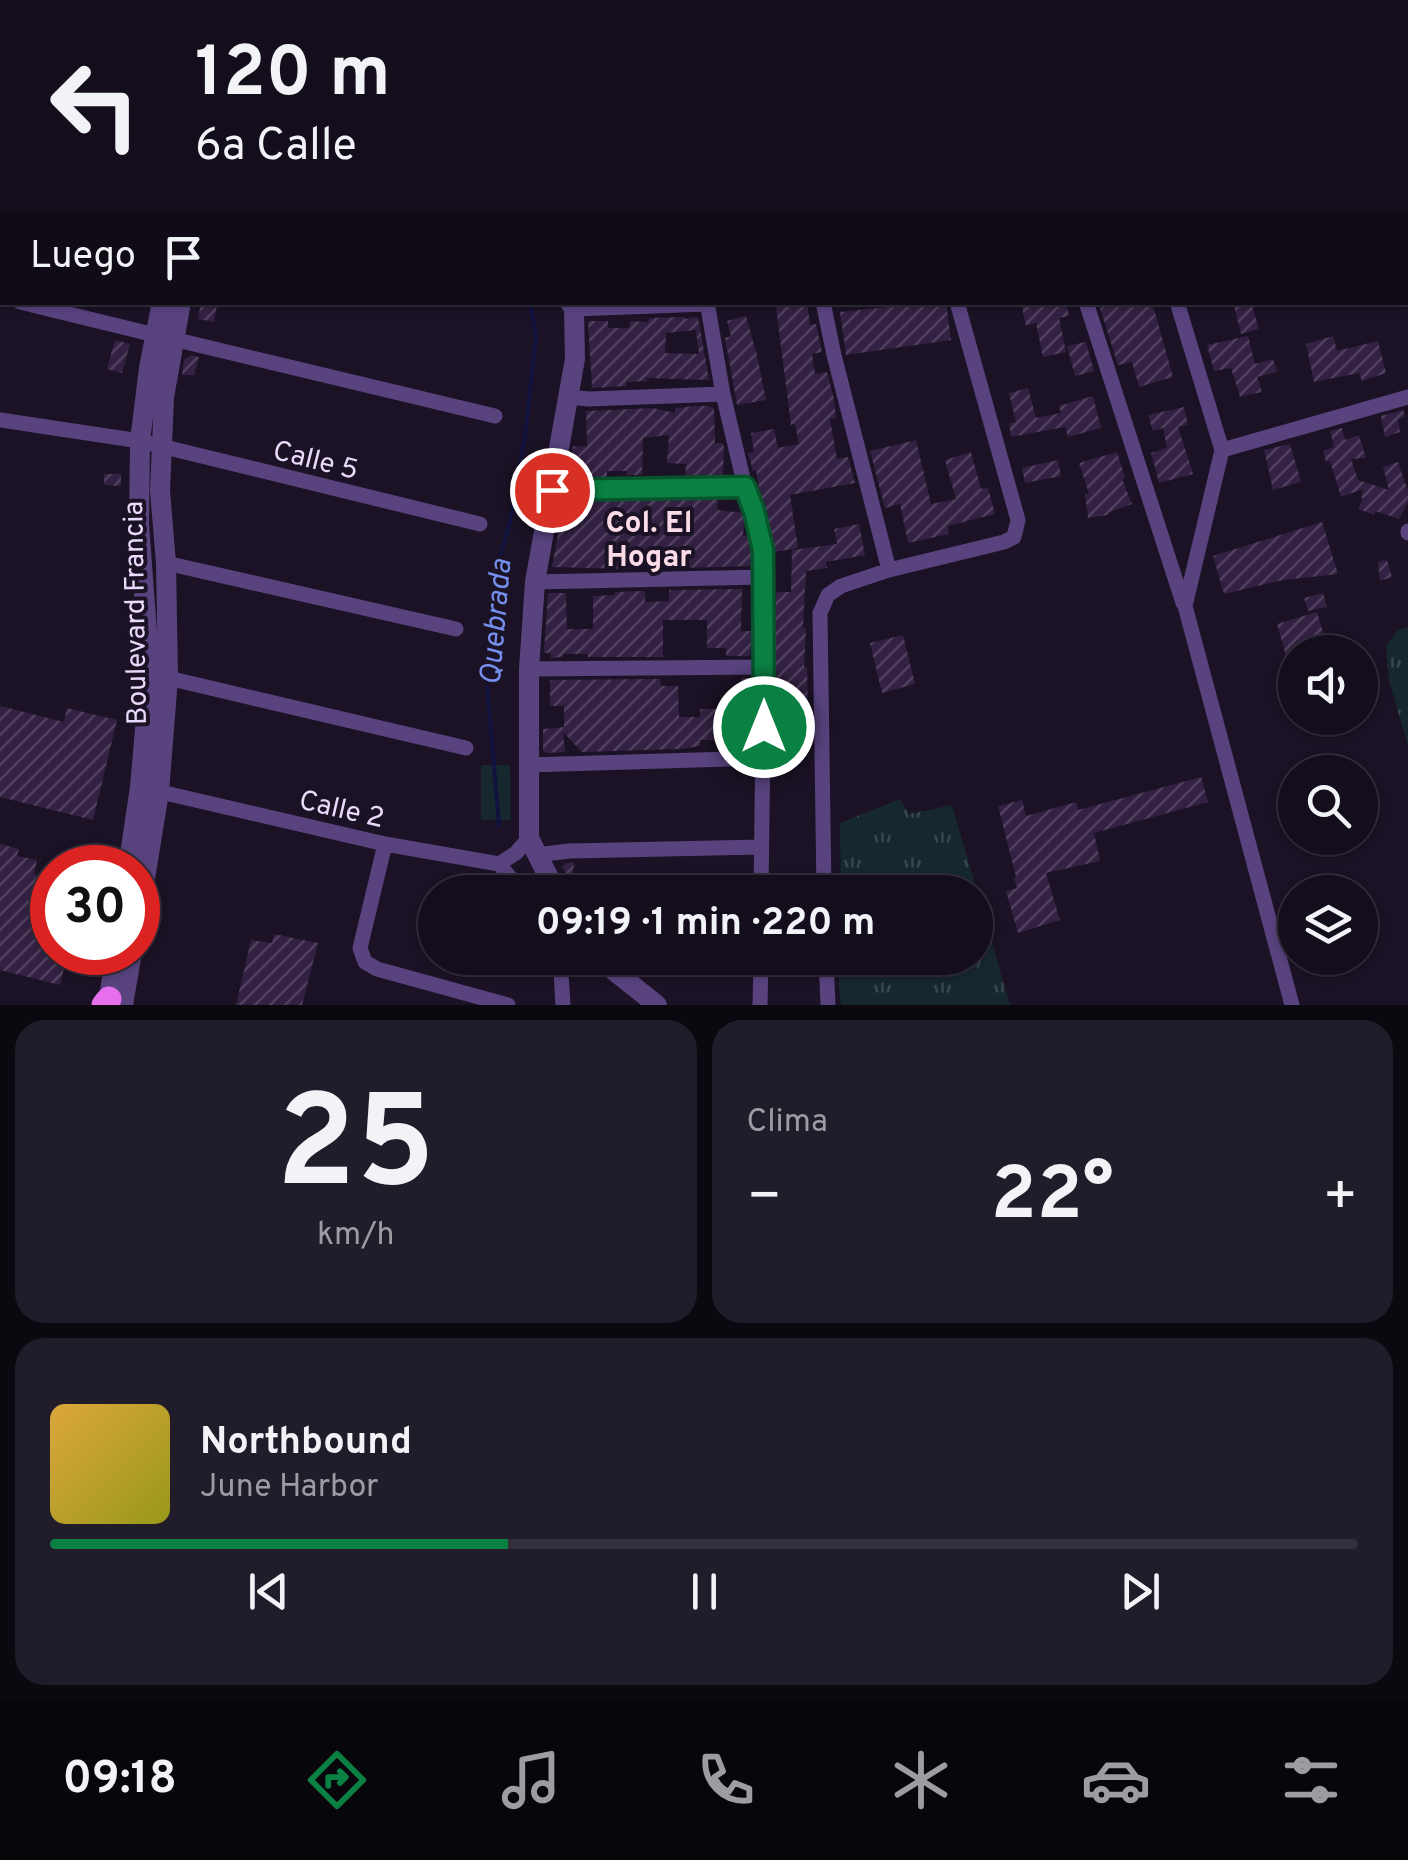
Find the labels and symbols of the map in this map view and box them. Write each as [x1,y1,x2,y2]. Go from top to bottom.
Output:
street label: Calle 5 [269,434,362,490]
pin [510,448,595,533]
street label: Boulevard Francia [117,500,157,725]
district label: Col. El Hogar [605,506,693,577]
water label: Quebrada [474,557,521,687]
position arrow [712,675,816,779]
street label: Calle 2 [295,784,387,838]
speed limit sign: 30 [30,845,160,975]

